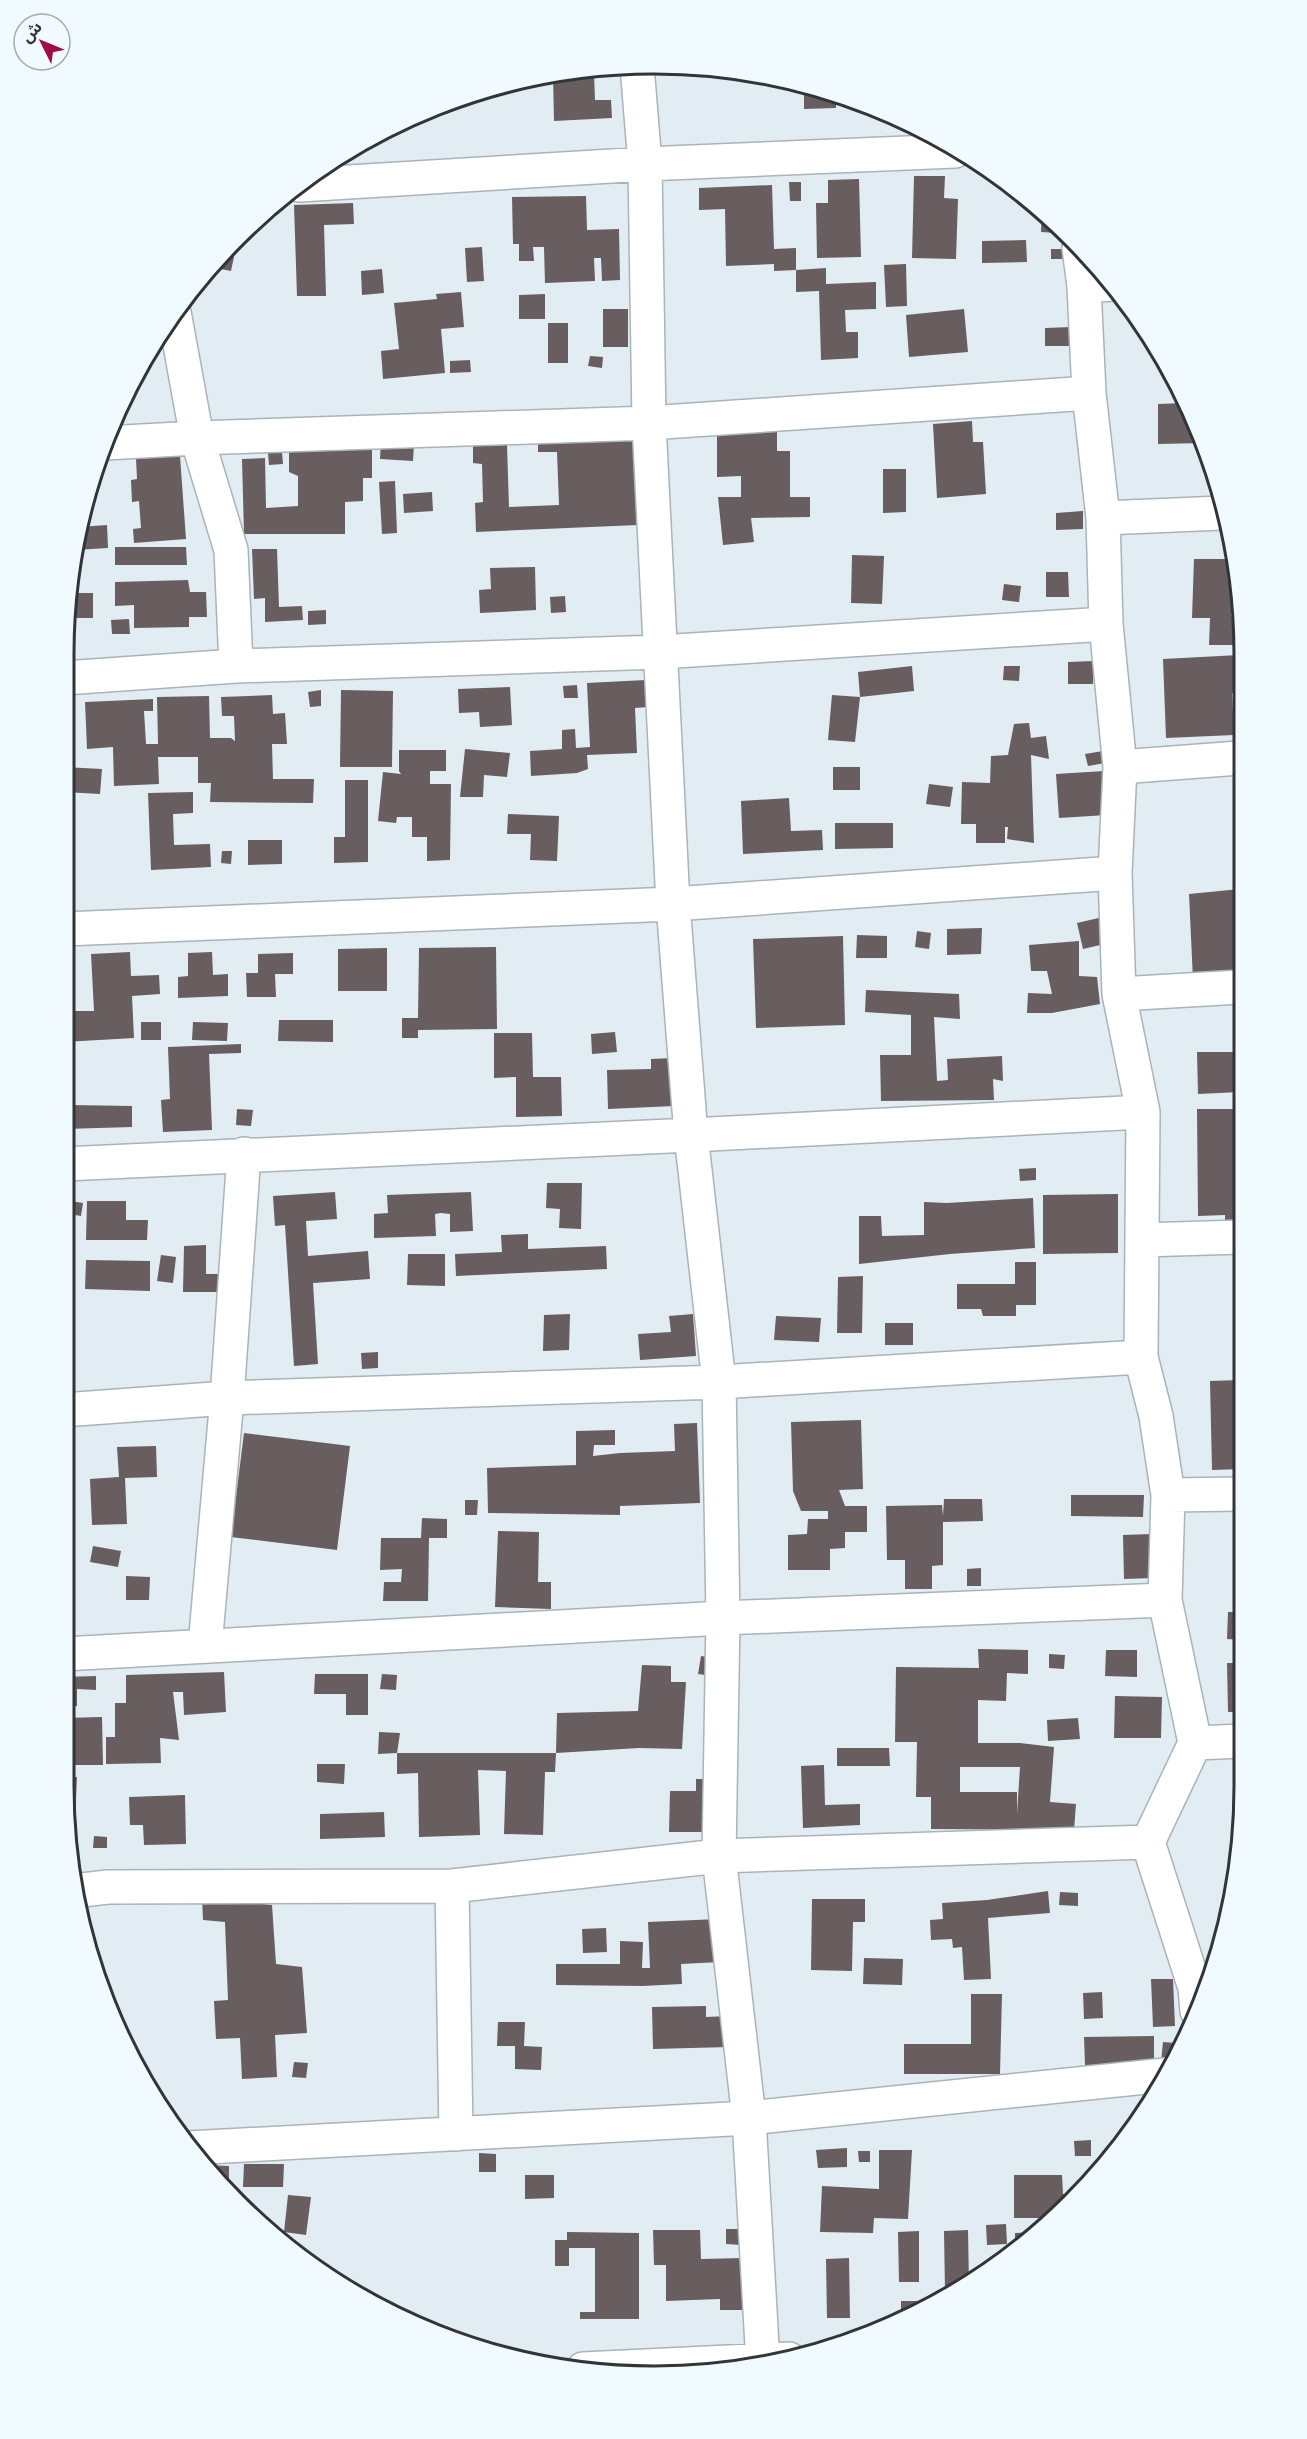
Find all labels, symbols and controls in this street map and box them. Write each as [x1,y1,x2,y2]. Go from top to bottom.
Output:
north arrow [12,12,72,72]
text: ش [16,16,47,47]

